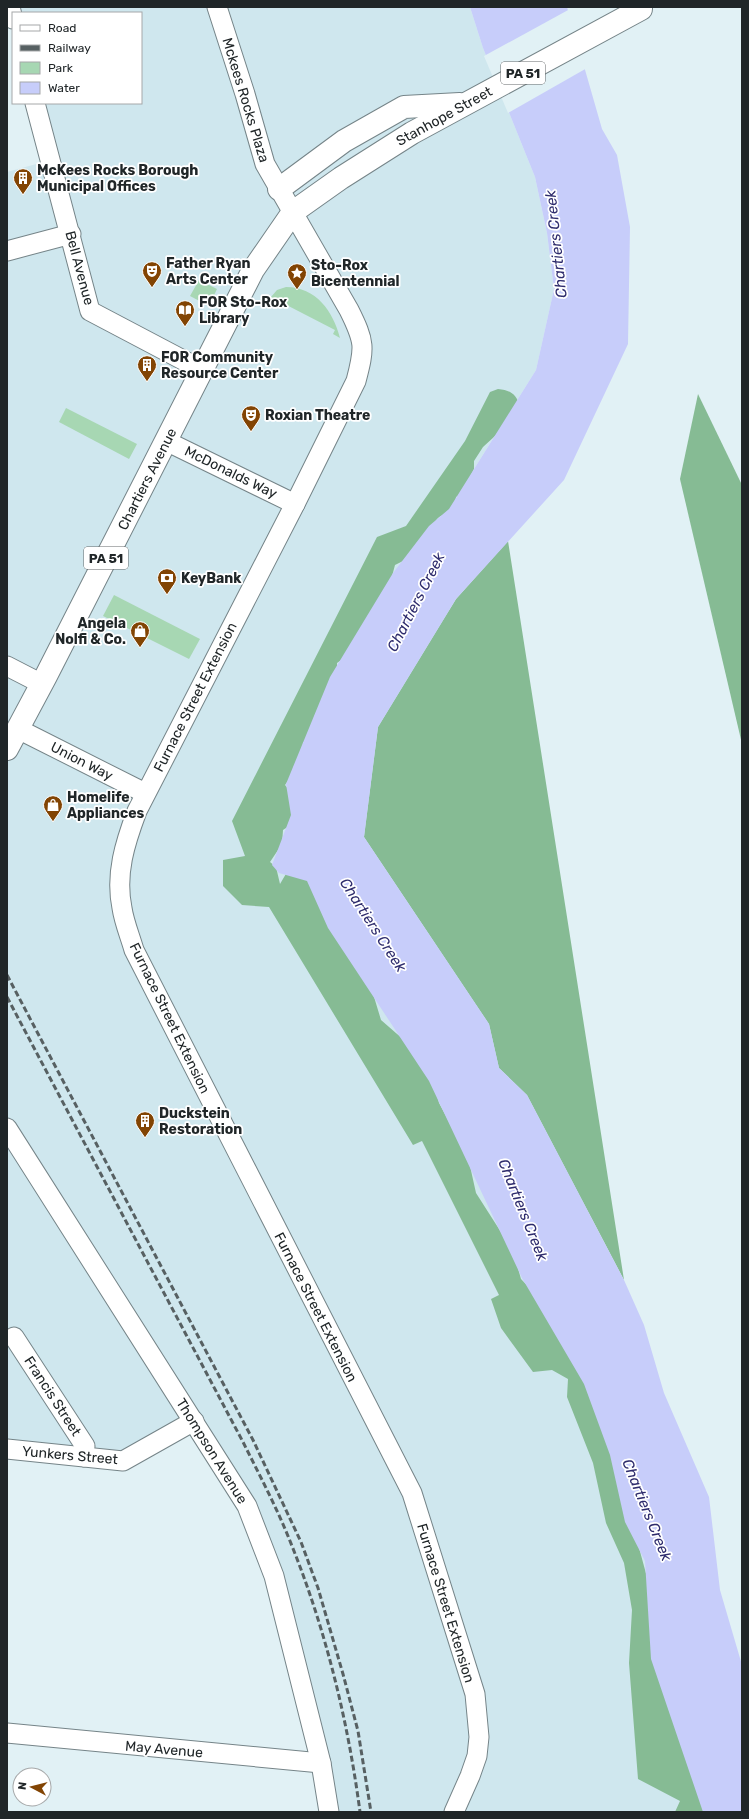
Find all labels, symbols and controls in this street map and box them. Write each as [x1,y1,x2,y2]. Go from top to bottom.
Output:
legend [12,12,142,104]
text: Road [48,21,76,35]
street label: Mckees Rocks Plaza [218,36,273,165]
text: Railway [48,41,91,55]
text: Park [48,61,74,75]
road number: PA 51 [501,62,545,84]
text: Water [48,81,80,95]
street label: Stanhope Street [393,83,496,150]
place label: McKees Rocks Borough Municipal Offices [37,162,198,195]
building icon: McKees Rocks Borough Municipal Offices [12,167,34,195]
water label: Chartiers Creek [541,189,571,299]
street label: Bell Avenue [61,229,98,307]
place label: Father Ryan Arts Center [166,255,251,288]
place label: Sto-Rox Bicentennial [311,257,400,290]
theatre icon: Father Ryan Arts Center [141,260,163,288]
place icon: Sto-Rox Bicentennial [286,262,308,290]
place label: FOR Sto-Rox Library [199,294,288,327]
library icon: FOR Sto-Rox Library [174,299,196,327]
place label: FOR Community Resource Center [161,349,279,382]
building icon: FOR Community Resource Center [136,354,158,382]
theatre icon: Roxian Theatre [240,404,262,432]
place label: Roxian Theatre [265,407,370,424]
street label: Chartiers Avenue [114,425,181,533]
street label: McDonalds Way [182,443,280,502]
road number: PA 51 [84,547,128,569]
water label: Chartiers Creek [383,549,449,654]
bank icon: KeyBank [156,567,178,595]
place label: KeyBank [181,570,242,587]
place label: Angela Nolfi & Co. [55,615,126,648]
shop icon: Angela Nolfi & Co. [129,620,151,648]
street label: Furnace Street Extension [150,620,241,775]
street label: Union Way [48,739,116,784]
place label: Homelife Appliances [67,789,145,822]
shop icon: Homelife Appliances [42,794,64,822]
water label: Chartiers Creek [336,875,410,976]
street label: Furnace Street Extension [126,940,214,1096]
place label: Duckstein Restoration [159,1105,242,1138]
building icon: Duckstein Restoration [134,1110,156,1138]
water label: Chartiers Creek [494,1156,552,1264]
street label: Furnace Street Extension [270,1230,361,1385]
street label: Francis Street [21,1353,85,1440]
street label: Thompson Avenue [172,1395,251,1507]
street label: Yunkers Street [21,1443,119,1468]
water label: Chartiers Creek [618,1456,676,1564]
street label: Furnace Street Extension [413,1521,478,1685]
street label: May Avenue [124,1738,204,1761]
north arrow [12,1767,52,1807]
text: N [16,1781,30,1791]

